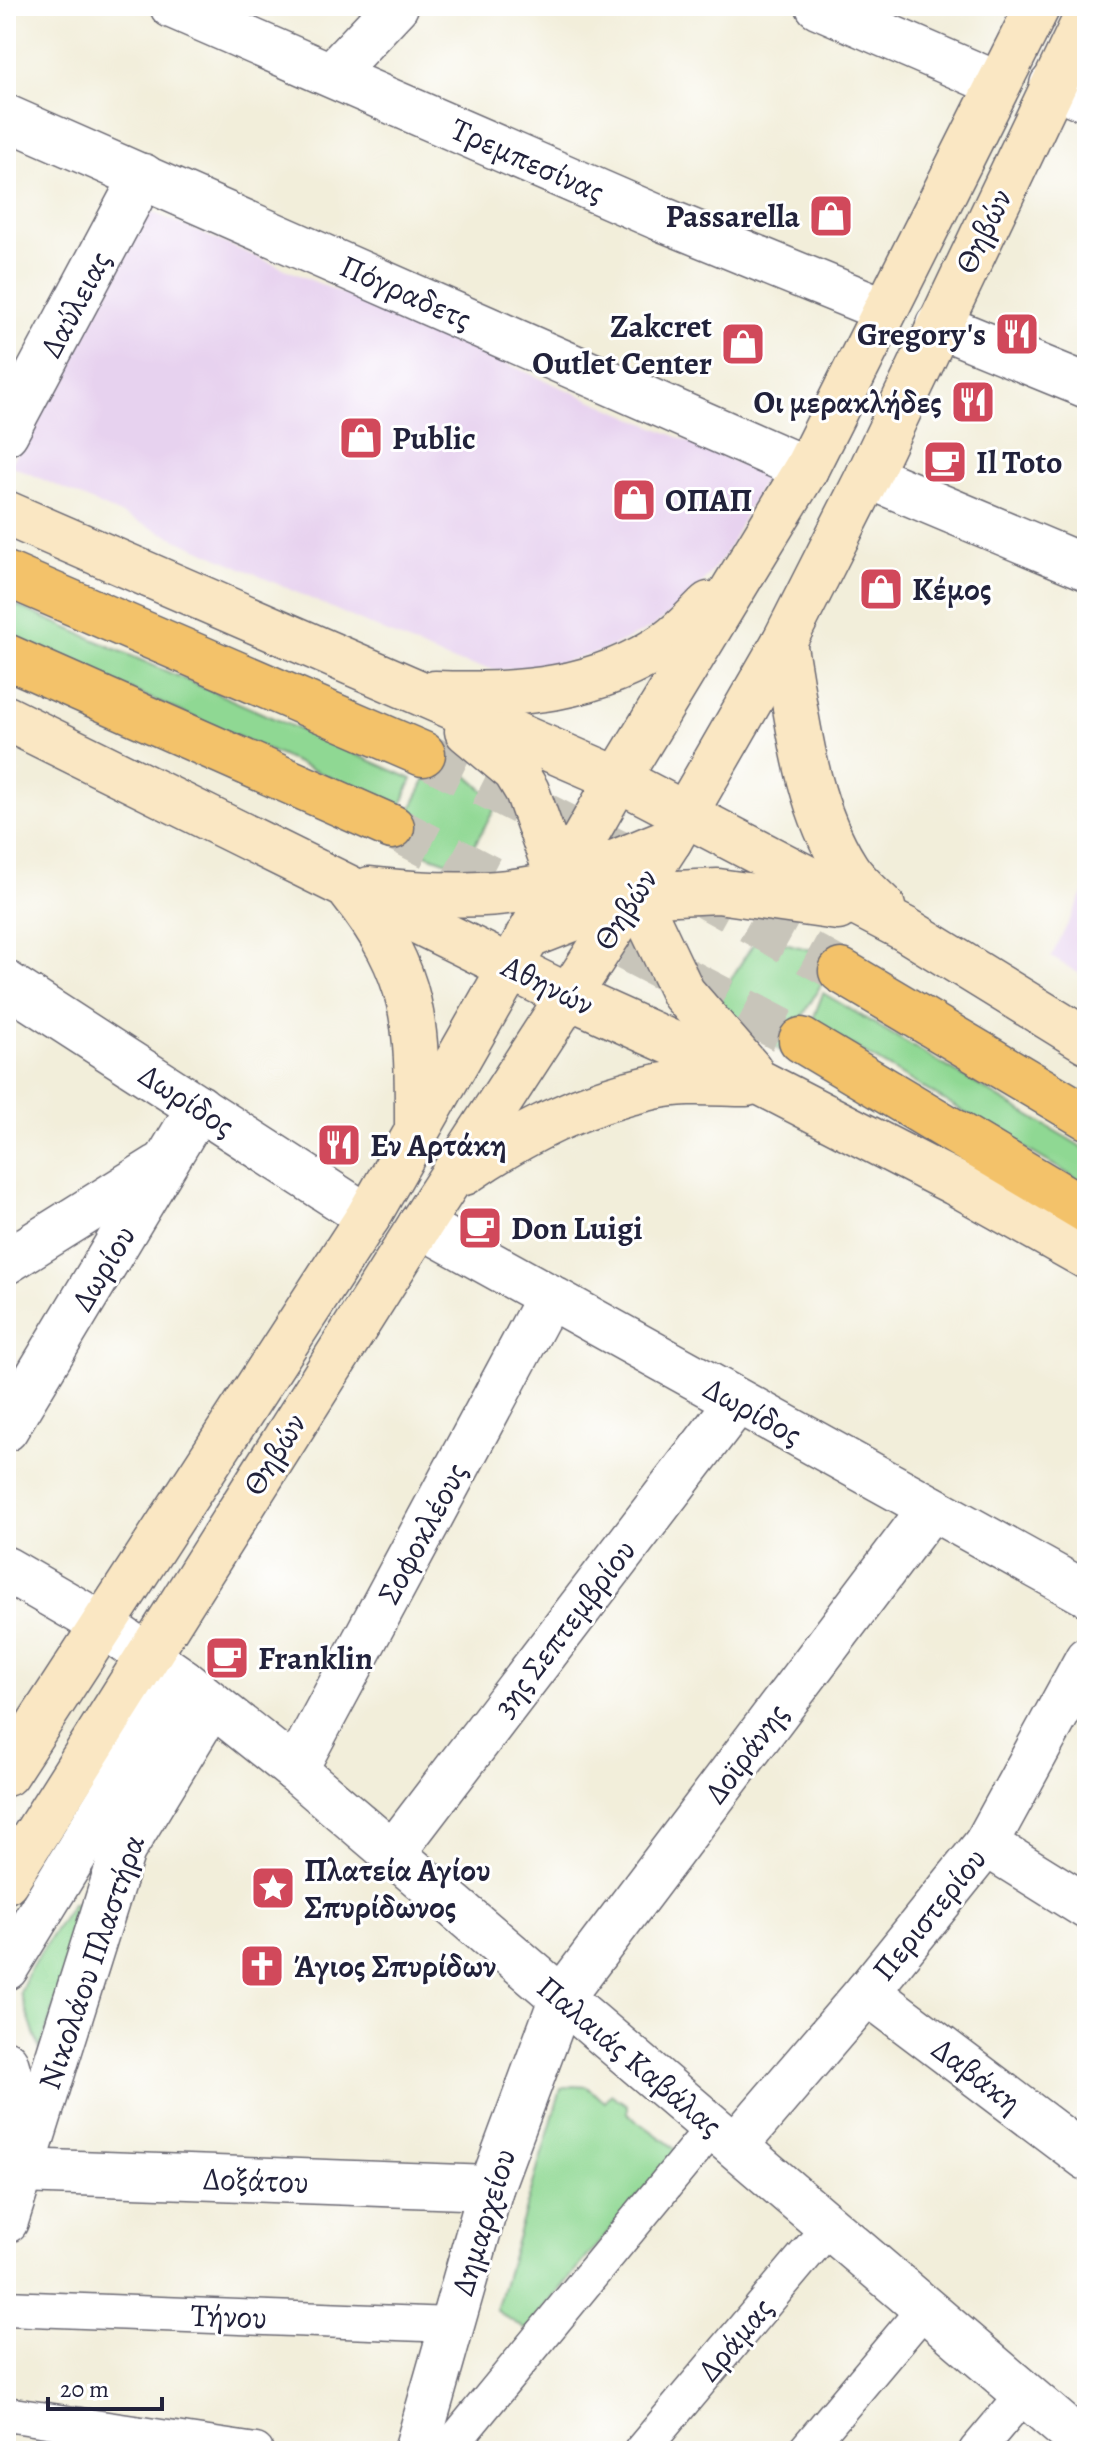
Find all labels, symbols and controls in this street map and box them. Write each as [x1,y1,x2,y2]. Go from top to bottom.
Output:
street label: Τρεμπεσίνας [444,107,612,213]
street label: Θηβών [944,181,1022,281]
shop icon: Passarella [807,192,855,240]
place label: Passarella [665,194,801,238]
street label: Δαύλειας [29,243,121,365]
street label: Πόγραδετς [333,244,479,340]
place label: Zakcret Outlet Center [532,304,712,385]
restaurant icon: Gregory's [993,310,1041,358]
place label: Gregory's [857,312,986,356]
shop icon: Zakcret Outlet Center [719,320,767,368]
restaurant icon: Οι μερακλήδες [949,378,997,426]
place label: Οι μερακλήδες [754,380,942,424]
shop icon: Public [337,414,385,462]
place label: Public [392,416,476,460]
cafe icon: Il Toto [921,438,969,486]
place label: Il Toto [976,440,1063,484]
shop icon: ΟΠΑΠ [610,476,658,524]
place label: ΟΠΑΠ [665,478,752,522]
shop icon: Κέμος [857,565,905,613]
place label: Κέμος [912,567,992,611]
street label: Θηβών [582,860,668,958]
street label: Αθηνών [494,944,601,1026]
street label: Δωρίδος [131,1053,243,1147]
restaurant icon: Εν Αρτάκη [315,1121,363,1169]
place label: Εν Αρτάκη [370,1123,507,1167]
cafe icon: Don Luigi [456,1204,504,1252]
place label: Don Luigi [511,1206,643,1250]
street label: Δωρίου [60,1217,146,1319]
street label: Δωρίδος [696,1366,810,1456]
street label: Θηβών [232,1405,316,1503]
street label: Σοφοκλέους [366,1455,478,1611]
street label: 3ης Σεπτεμβρίου [483,1530,645,1726]
cafe icon: Franklin [203,1634,251,1682]
place label: Franklin [258,1636,373,1680]
street label: Δοϊράνης [694,1694,798,1812]
street label: Νικολάου Πλαστήρα [27,1829,155,2095]
street label: Περιστερίου [862,1838,996,1990]
place label: Πλατεία Αγίου Σπυρίδωνος [304,1848,491,1929]
place icon: Πλατεία Αγίου Σπυρίδωνος [249,1864,297,1912]
church icon: Άγιος Σπυρίδων [238,1942,286,1990]
place label: Άγιος Σπυρίδων [293,1944,496,1988]
street label: Παλαιάς Καβάλας [528,1965,732,2147]
street label: Δαβάκη [923,2027,1031,2123]
street label: Δημαρχείου [440,2143,526,2301]
street label: Δοξάτου [202,2156,310,2204]
street label: Δράμας [687,2288,783,2390]
street label: Τήνου [190,2293,268,2339]
scale bar [48,2361,162,2411]
text: 20 m [60,2373,109,2405]

